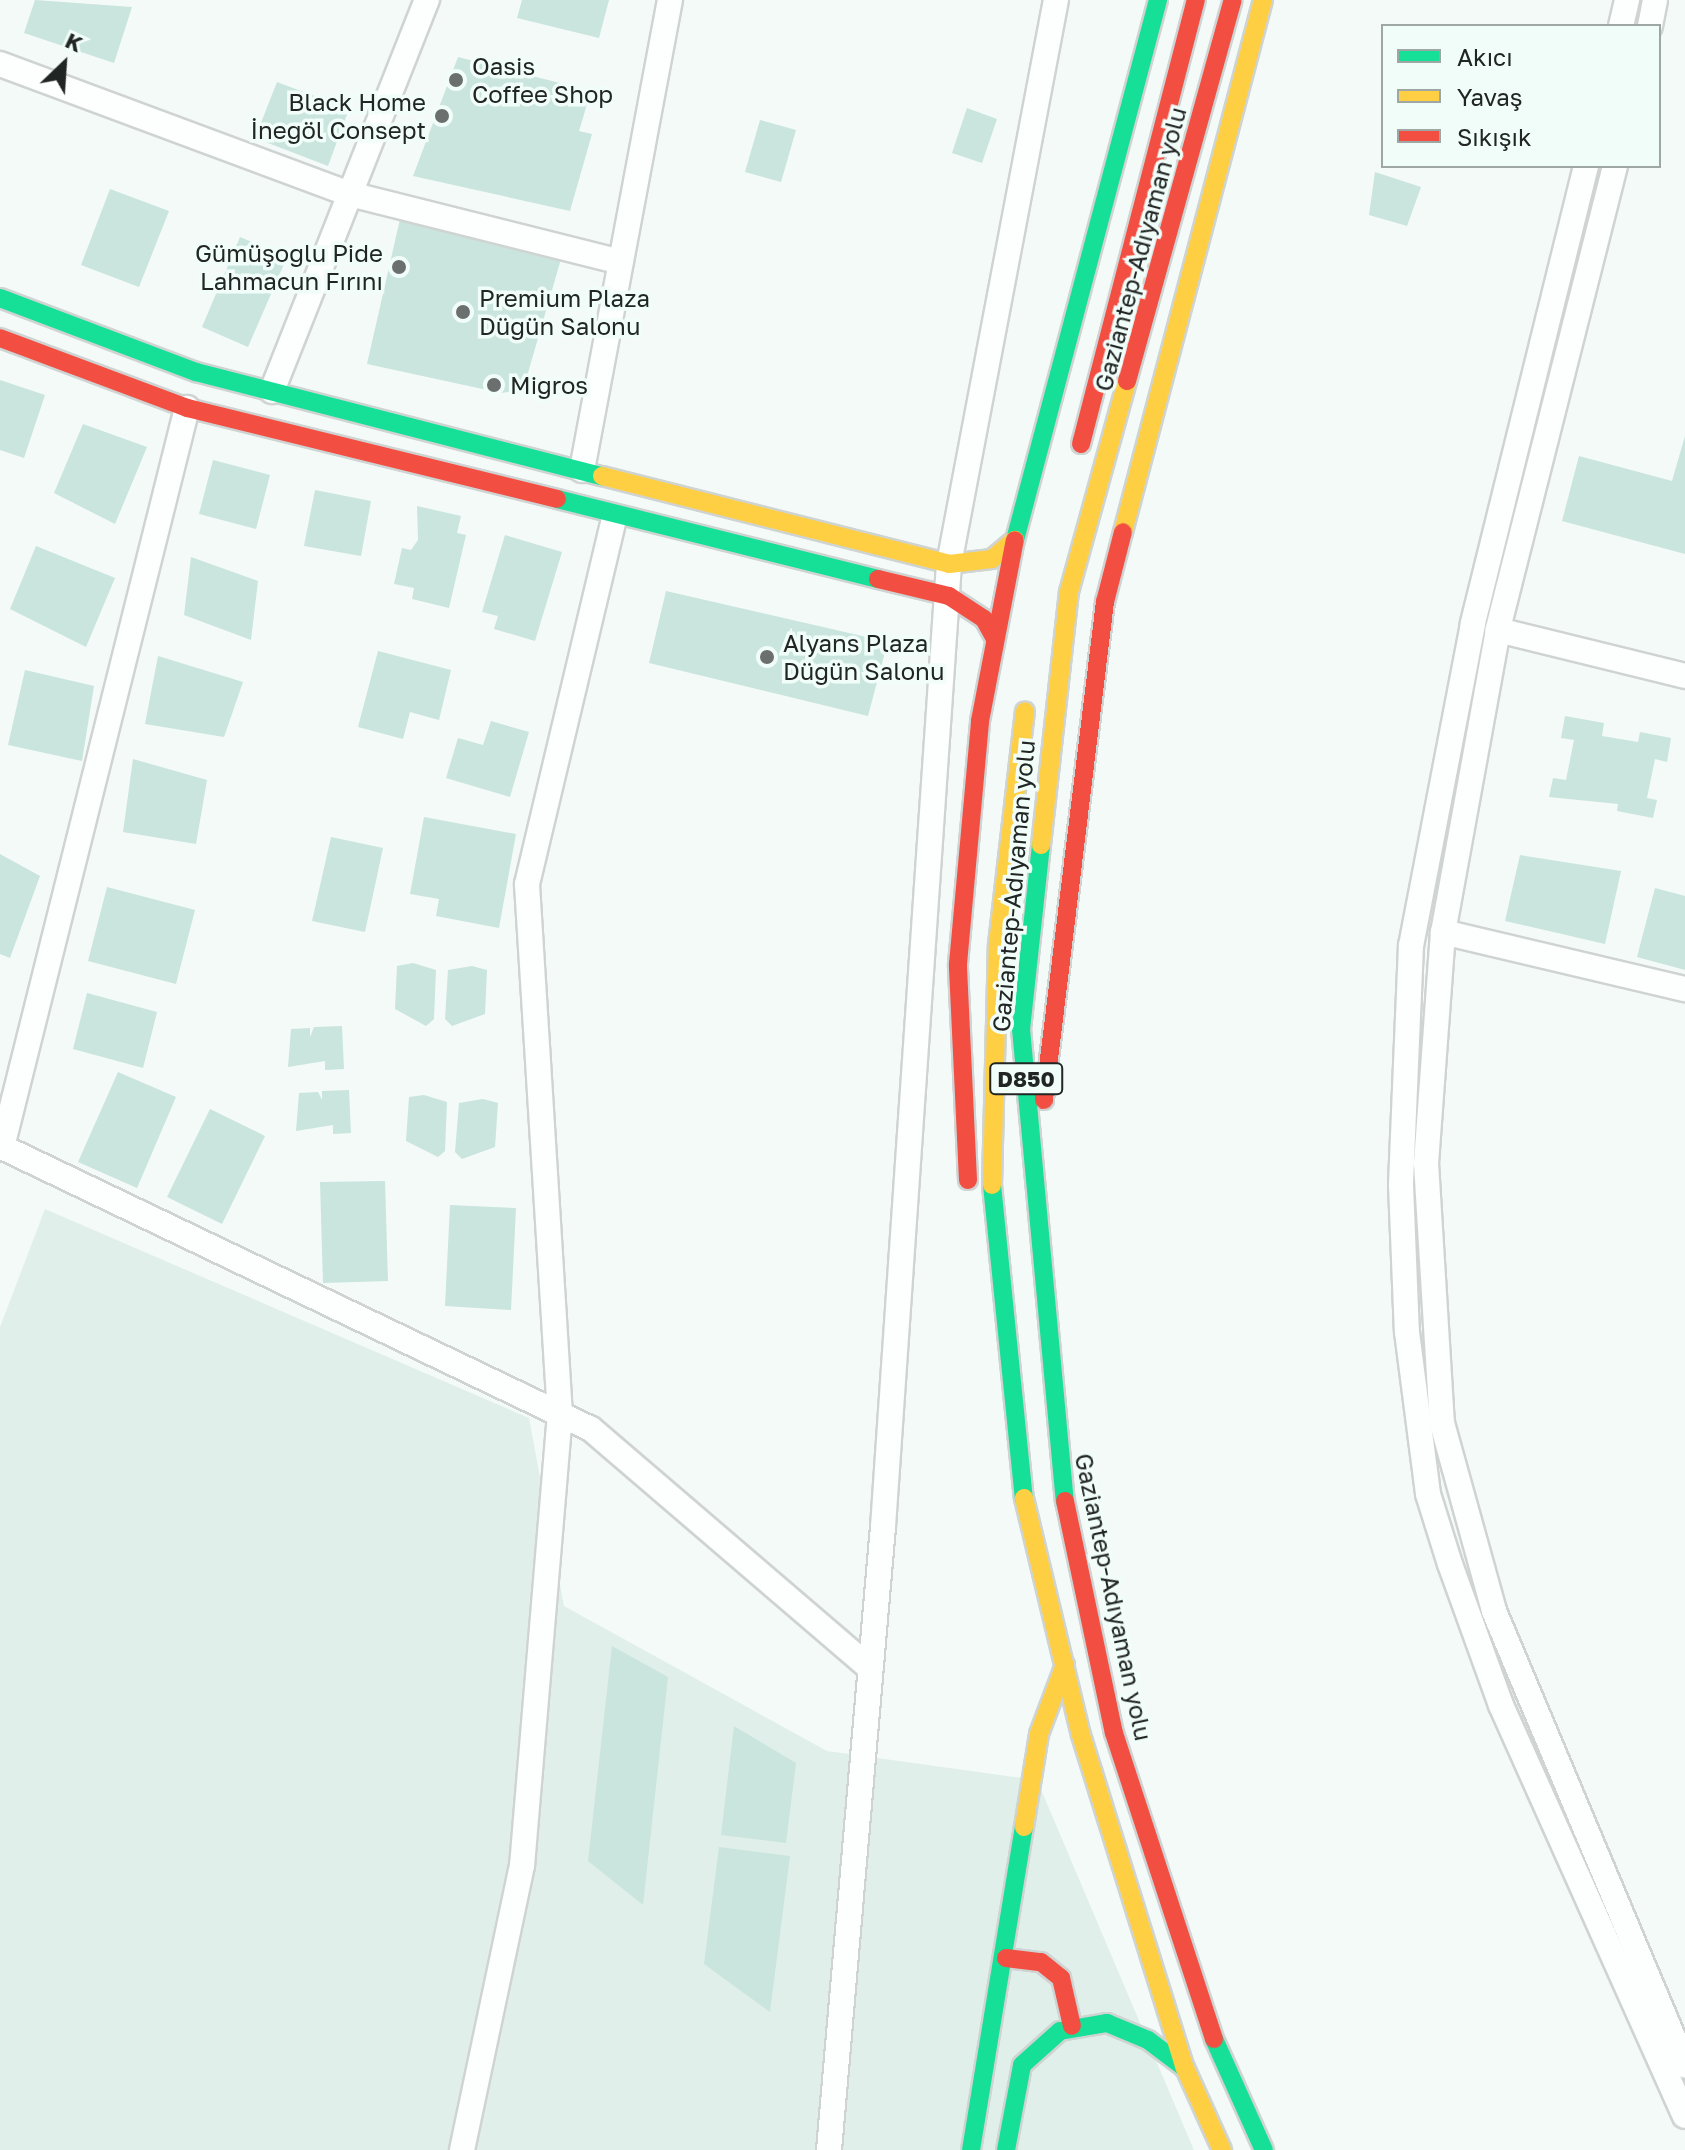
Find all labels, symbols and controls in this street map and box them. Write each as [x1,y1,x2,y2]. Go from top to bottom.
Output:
north arrow [24,24,104,104]
legend [1381,24,1661,168]
text: K [61,26,87,57]
text: Akıcı [1457,42,1513,71]
place label: Oasis Coffee Shop [472,52,613,108]
marker: Oasis Coffee Shop [447,71,465,89]
text: Yavaş [1457,82,1523,111]
place label: Black Home İnegöl Consept [250,88,426,144]
street label: Gaziantep-Adıyaman yolu [1088,104,1192,394]
marker: Black Home İnegöl Consept [433,107,451,125]
text: Sıkışık [1457,122,1532,151]
place label: Gümüşoğlu Pide Lahmacun Fırını [195,239,383,295]
marker: Gümüşoğlu Pide Lahmacun Fırını [390,258,408,276]
place label: Premium Plaza Düğün Salonu [479,284,650,340]
marker: Premium Plaza Düğün Salonu [454,303,472,321]
place label: Migros [510,371,588,399]
marker: Migros [485,376,503,394]
place label: Alyans Plaza Düğün Salonu [783,629,944,685]
marker: Alyans Plaza Düğün Salonu [758,648,776,666]
street label: Gaziantep-Adıyaman yolu [986,739,1040,1033]
road number: D850 [988,1061,1064,1097]
street label: Gaziantep-Adıyaman yolu [1069,1451,1159,1743]

